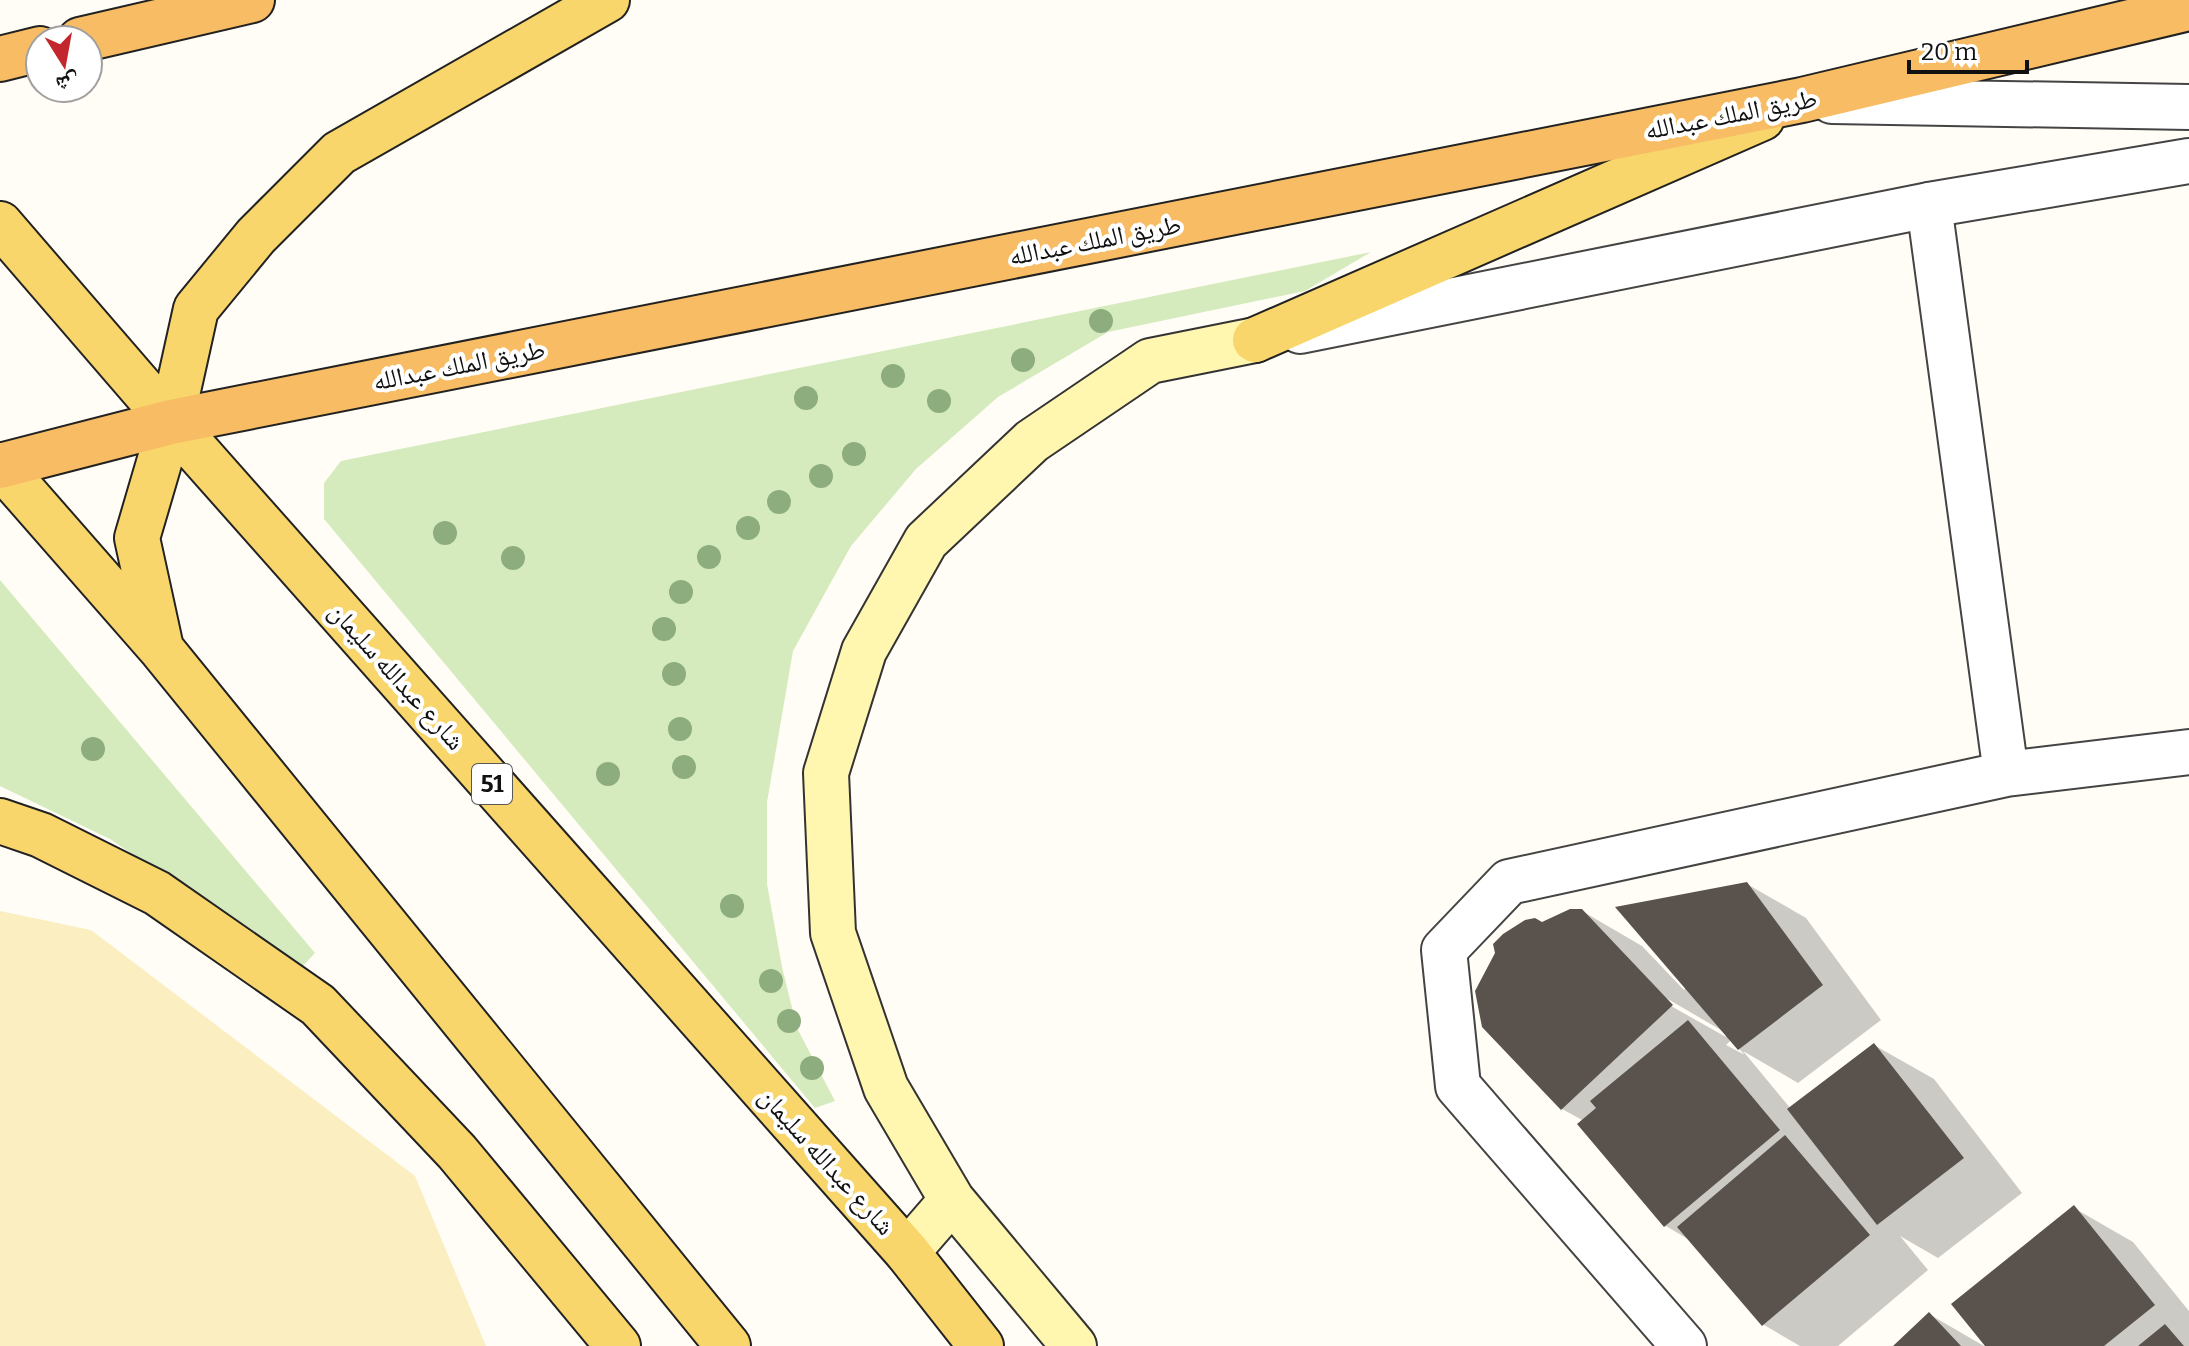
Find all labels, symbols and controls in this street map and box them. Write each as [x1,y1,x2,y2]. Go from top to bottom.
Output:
north arrow [24,24,104,104]
scale bar [1909,24,2027,74]
text: 20 m [1921,38,1977,66]
text: ش [54,68,82,99]
street label: طريق الملك عبدالله [1642,83,1820,146]
street label: طريق الملك عبدالله [1006,209,1184,272]
street label: طريق الملك عبدالله [370,334,548,397]
street label: شارع عبدالله سليمان [322,596,471,757]
road number: 51 [472,764,512,804]
street label: شارع عبدالله سليمان [752,1081,901,1242]

